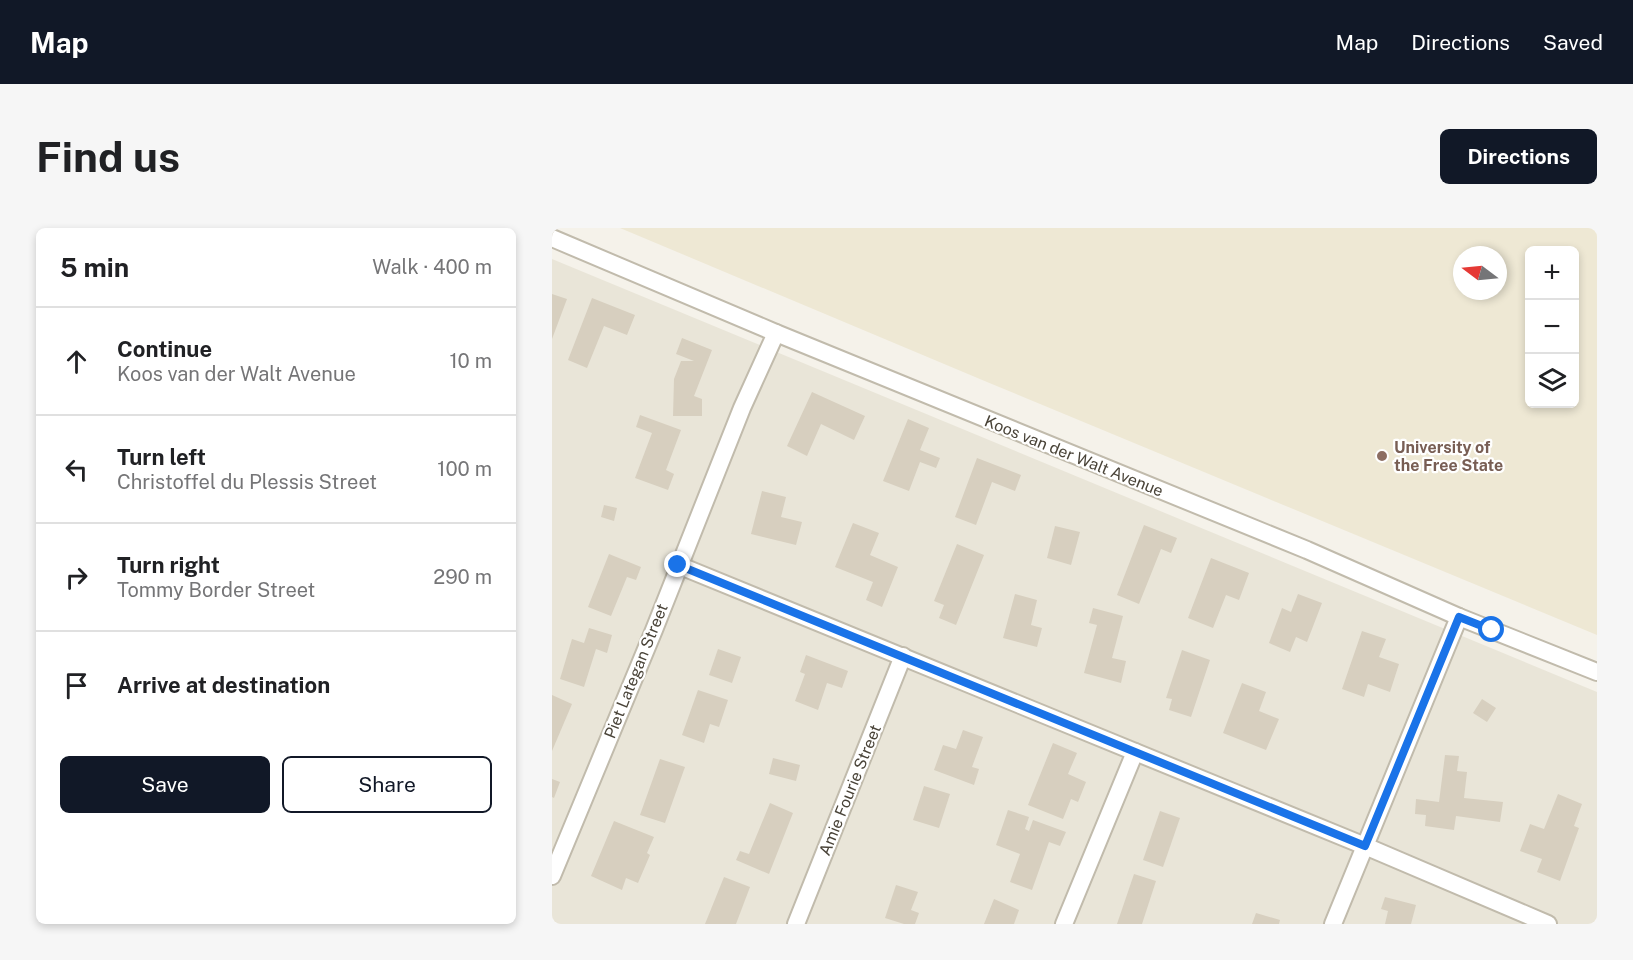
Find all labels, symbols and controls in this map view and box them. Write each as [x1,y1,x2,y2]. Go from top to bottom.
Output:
text: Map [30,26,89,59]
text: Map [1336,30,1378,55]
text: Directions [1411,30,1510,55]
text: Saved [1543,30,1603,55]
button: Directions [1440,129,1597,184]
text: Find us [36,132,180,181]
north arrow [1453,246,1507,300]
map controls [1525,246,1579,408]
button: + [1525,246,1579,300]
text: 5 min [60,252,129,283]
text: Walk · 400 m [372,255,492,279]
button: − [1525,300,1579,354]
text: Continue [117,336,212,362]
icon: ahead [60,345,93,378]
text: 10 m [449,349,492,373]
button: layers [1525,354,1579,408]
text: Koos van der Walt Avenue [117,362,356,386]
street label: Koos van der Walt Avenue [982,411,1166,501]
place label: University of the Free State [1394,438,1503,475]
text: Turn left [117,444,206,470]
marker: University of the Free State [1375,449,1389,463]
icon: left [60,453,93,486]
text: 100 m [437,457,492,481]
text: Christoffel du Plessis Street [117,470,377,494]
route end [664,551,690,577]
text: Turn right [117,552,220,578]
icon: right [60,561,93,594]
text: 290 m [433,565,492,589]
text: Tommy Border Street [117,578,315,602]
street label: Piet Lategan Street [600,601,672,741]
route start [1478,616,1504,642]
icon: arrive [60,669,93,702]
text: Arrive at destination [117,672,330,698]
street label: Amie Fourie Street [815,722,885,858]
button: Save [60,756,270,813]
button: Share [282,756,492,813]

